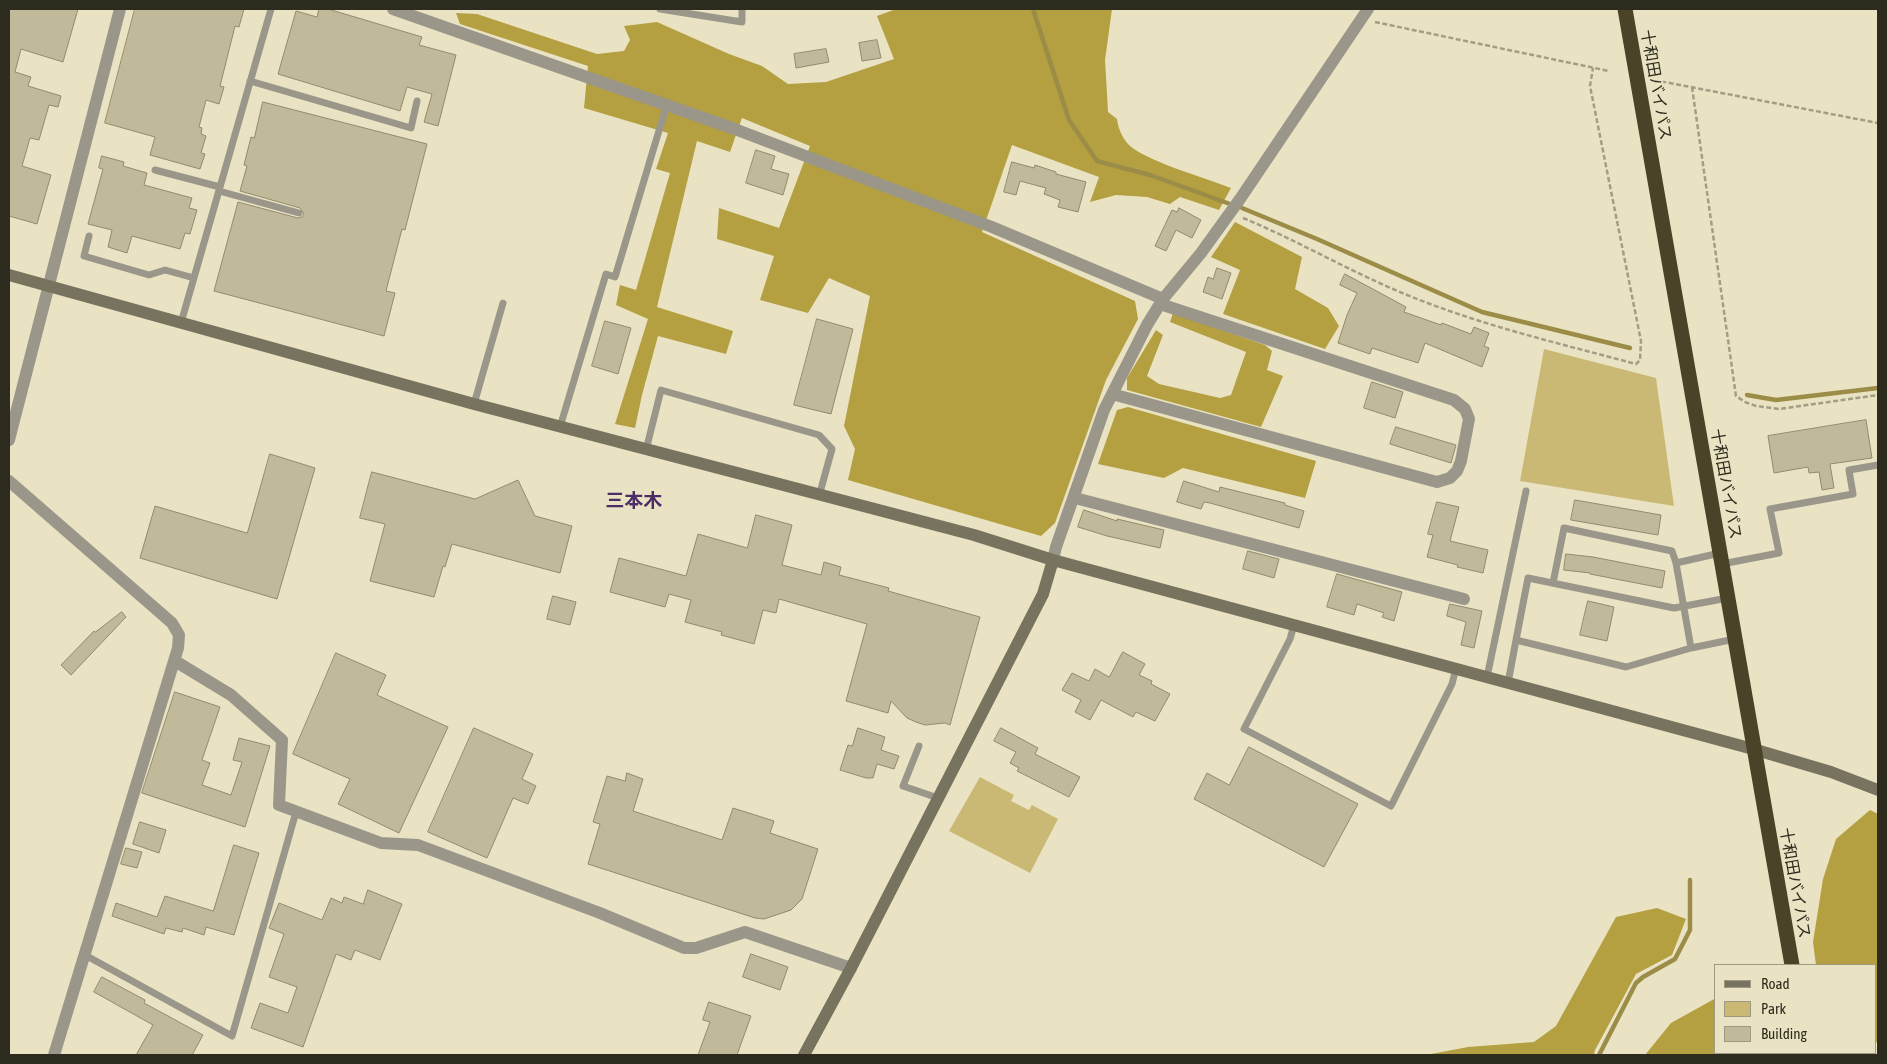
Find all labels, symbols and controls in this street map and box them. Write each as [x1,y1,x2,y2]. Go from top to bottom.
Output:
street label: 十和田バイパス [1637,28,1675,142]
street label: 十和田バイパス [1707,427,1745,541]
district label: 三本木 [606,490,662,512]
street label: 十和田バイパス [1776,826,1814,940]
legend [1714,964,1877,1054]
text: Road [1761,975,1790,992]
text: Park [1761,1000,1786,1017]
text: Building [1761,1025,1807,1042]

